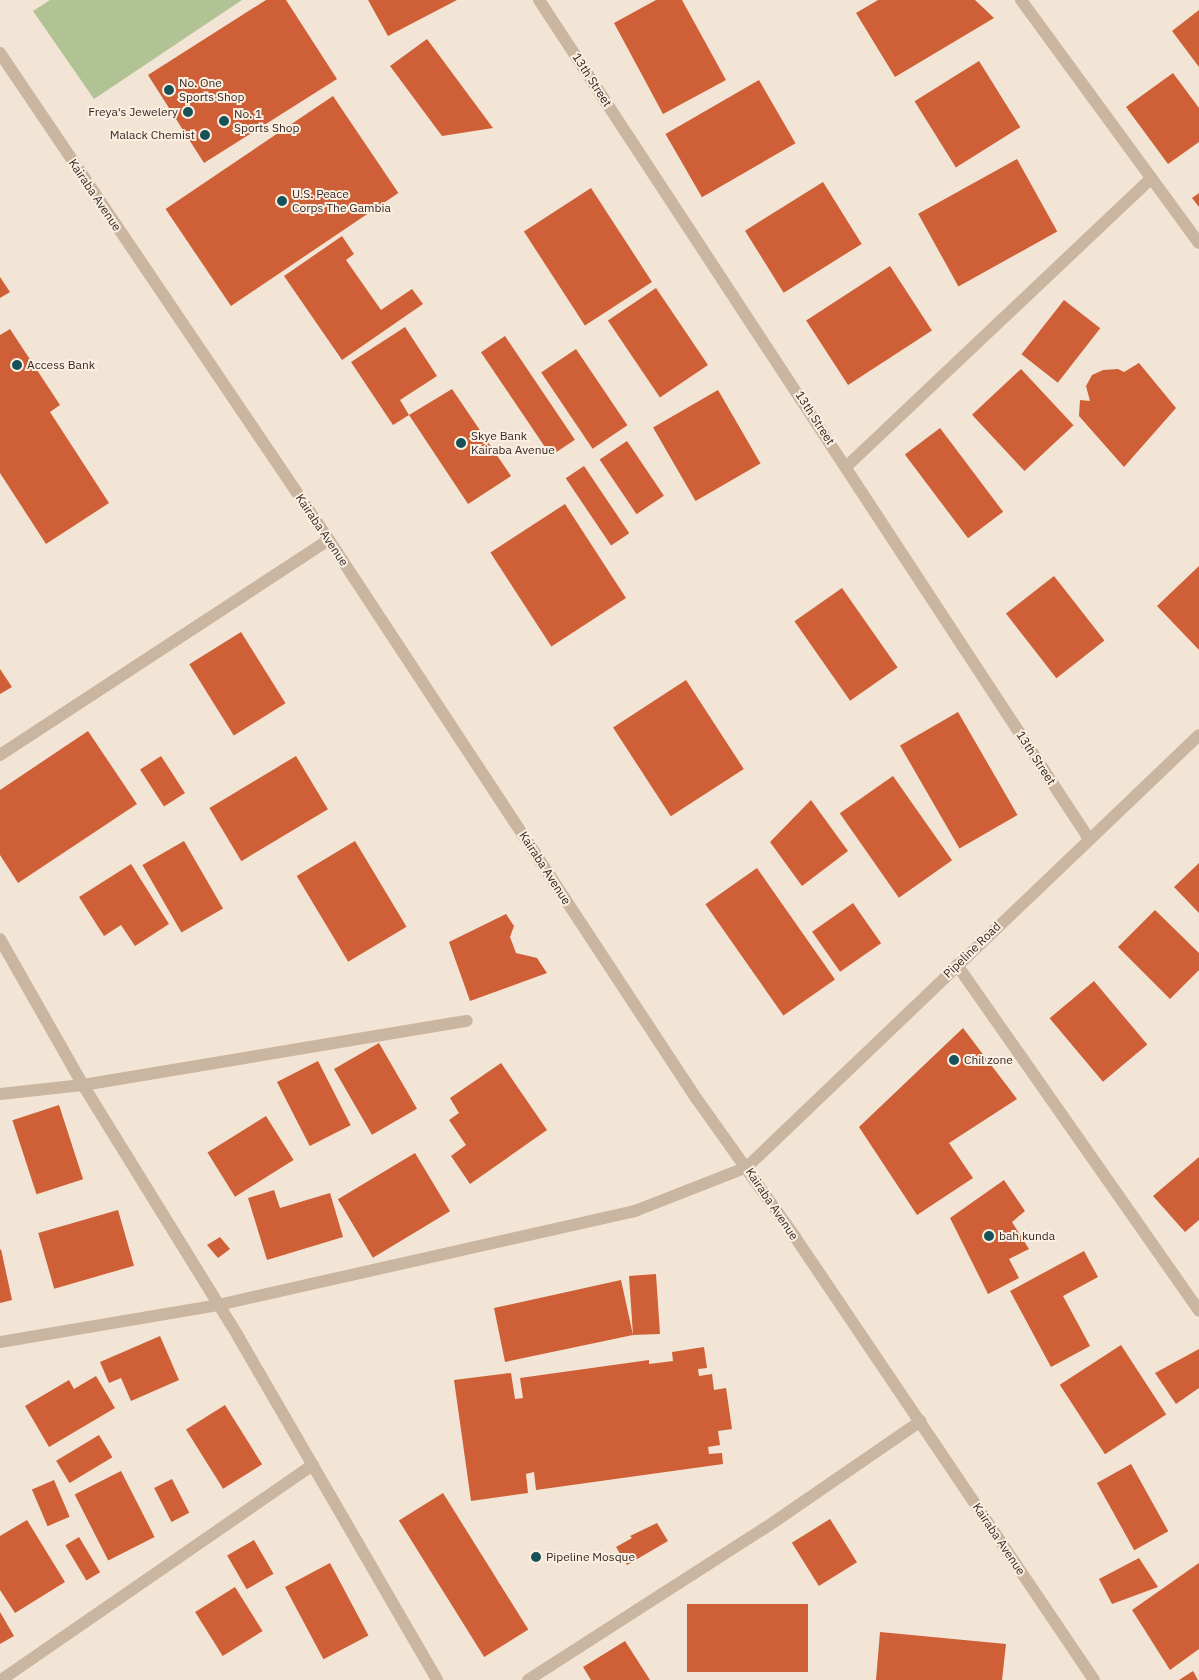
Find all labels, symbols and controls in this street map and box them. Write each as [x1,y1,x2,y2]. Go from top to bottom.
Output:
street label: 13th Street [569,50,615,110]
place label: No. One Sports Shop [179,76,244,104]
marker: No. One Sports Shop [163,84,175,96]
place label: Freya's Jewelery [88,105,178,119]
marker: Freya's Jewelery [182,106,194,118]
place label: No. 1 Sports Shop [234,107,299,135]
marker: No. 1 Sports Shop [218,115,230,127]
place label: Malack Chemist [110,128,195,142]
marker: Malack Chemist [199,129,211,141]
street label: Kairaba Avenue [66,156,124,234]
place label: U.S. Peace Corps The Gambia [292,187,391,215]
marker: U.S. Peace Corps The Gambia [276,195,288,207]
place label: Access Bank [27,358,95,372]
marker: Access Bank [11,359,23,371]
street label: 13th Street [792,388,838,448]
place label: Skye Bank Kairaba Avenue [471,429,555,457]
marker: Skye Bank Kairaba Avenue [455,437,467,449]
street label: Kairaba Avenue [293,491,351,569]
street label: 13th Street [1013,728,1059,788]
street label: Kairaba Avenue [516,829,574,907]
street label: Pipeline Road [940,919,1004,981]
place label: Chil zone [964,1053,1013,1067]
marker: Chil zone [948,1054,960,1066]
street label: Kairaba Avenue [743,1165,801,1243]
place label: bah kunda [999,1229,1055,1243]
marker: bah kunda [983,1230,995,1242]
street label: Kairaba Avenue [970,1500,1028,1578]
place label: Pipeline Mosque [546,1550,635,1564]
marker: Pipeline Mosque [530,1551,542,1563]

